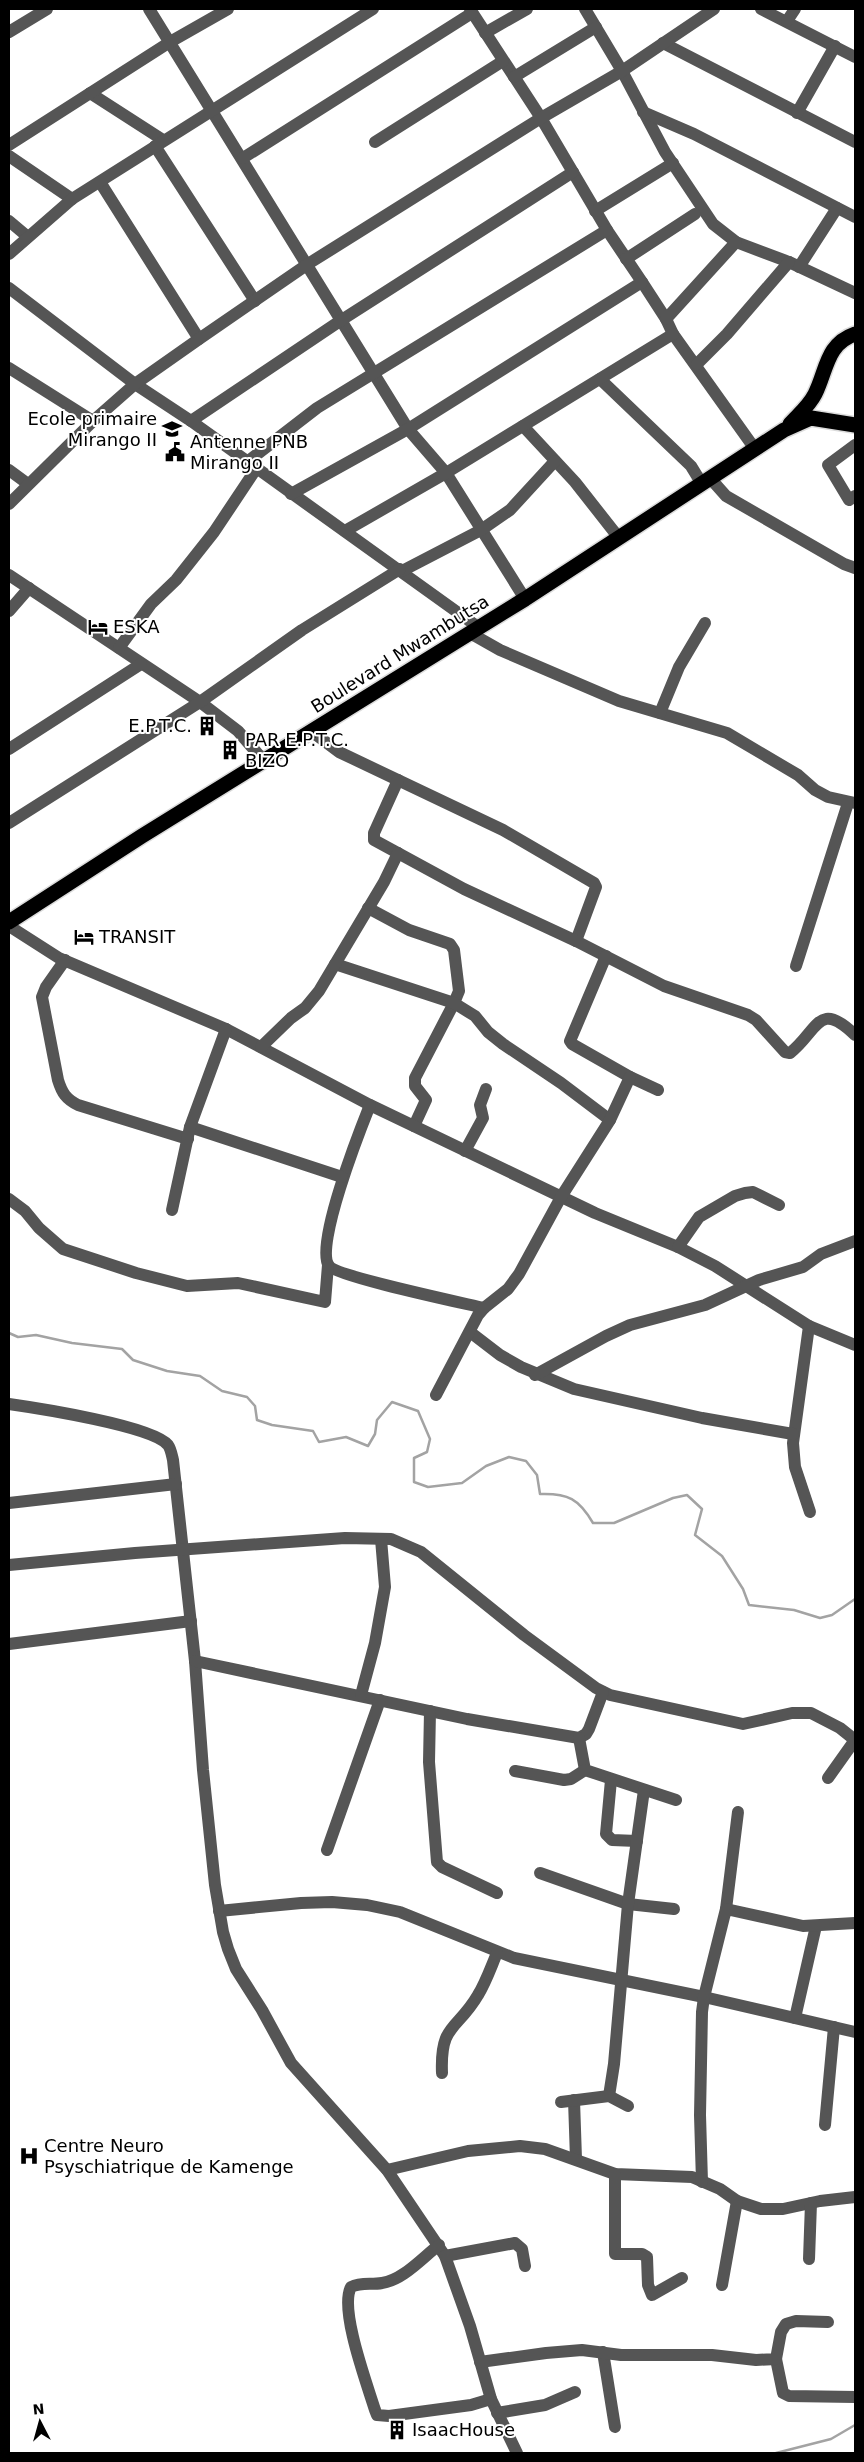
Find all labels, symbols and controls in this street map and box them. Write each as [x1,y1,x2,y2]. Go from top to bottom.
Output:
place label: Ecole primaire Mirango II [27,408,157,450]
school or university icon: Ecole primaire Mirango II [161,418,183,440]
place label: Antenne PNB Mirango II [190,431,308,473]
public building icon: Antenne PNB Mirango II [164,441,186,463]
street label: Boulevard Mwambutsa [307,590,493,717]
hotel icon: ESKA [87,616,109,638]
place label: ESKA [113,616,160,637]
place label: E.P.T.C. [128,715,192,736]
building icon: E.P.T.C. [196,715,218,737]
place label: PAR E.P.T.C. BIZO [245,729,349,771]
building icon: PAR E.P.T.C. BIZO [219,739,241,761]
hotel icon: TRANSIT [73,926,95,948]
place label: TRANSIT [98,926,176,947]
place label: Centre Neuro Psyschiatrique de Kamenge [44,2135,294,2177]
hospital icon: Centre Neuro Psyschiatrique de Kamenge [18,2145,40,2167]
north arrow [15,2397,65,2447]
text: N [32,2401,45,2418]
building icon: IsaacHouse [386,2419,408,2441]
place label: IsaacHouse [412,2419,515,2440]

